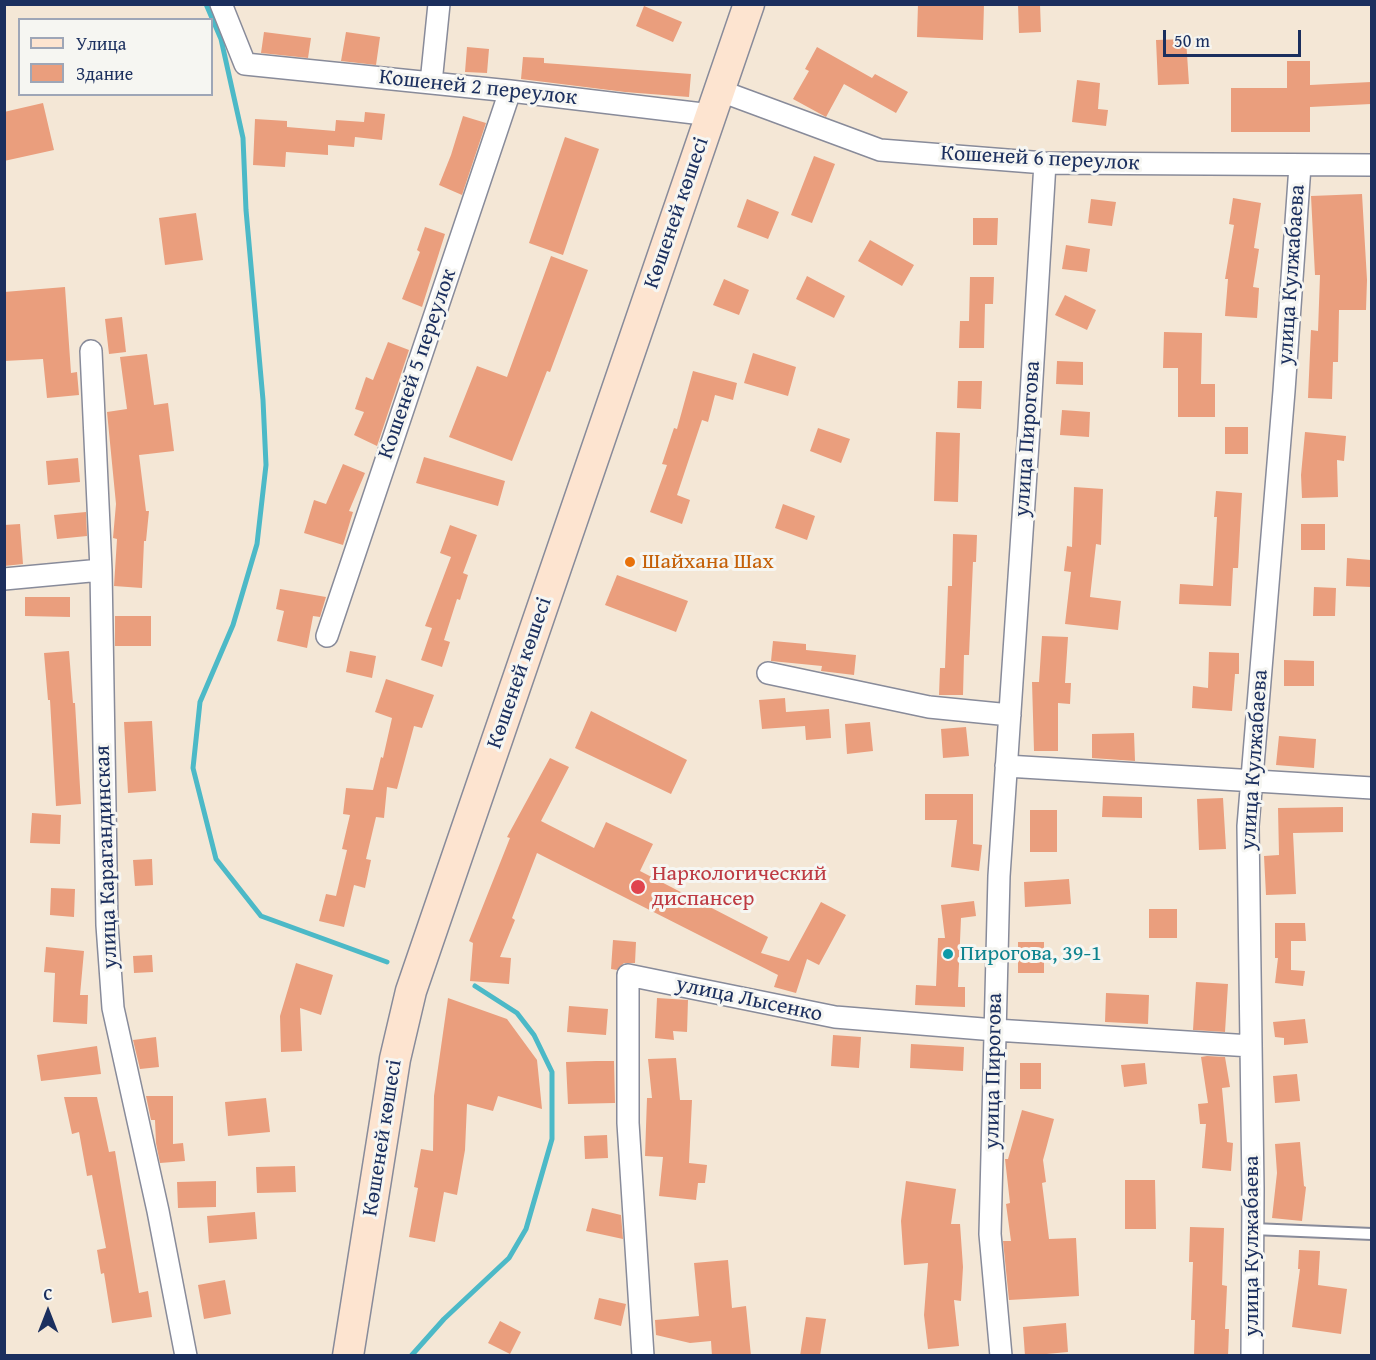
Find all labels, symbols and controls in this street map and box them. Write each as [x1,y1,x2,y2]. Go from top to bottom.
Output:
legend [18,18,213,96]
scale bar [1166,18,1304,56]
text: 50 m [1174,27,1210,54]
text: Улица [76,30,126,57]
text: Здание [76,60,133,87]
street label: Кошеней 2 переулок [378,64,578,112]
street label: Көшеней көшесі [639,134,715,292]
street label: Кошеней 6 переулок [940,141,1140,177]
street label: улица Кулжабаева [1273,184,1311,366]
street label: Кошеней 5 переулок [373,266,463,462]
street label: улица Пирогова [1009,360,1047,518]
place label: Шайхана Шах [642,549,774,575]
marker: Шайхана Шах [623,555,637,569]
street label: Көшеней көшесі [482,594,558,752]
street label: улица Кулжабаева [1236,669,1274,851]
street label: улица Карагандинская [90,745,124,969]
place label: Наркологический диспансер [652,861,827,912]
marker: Наркологический диспансер [629,878,647,896]
place label: Пирогова, 39-1 [960,941,1102,967]
marker: Пирогова, 39-1 [941,947,955,961]
street label: улица Лысенко [673,972,825,1028]
street label: улица Пирогова [979,993,1009,1149]
street label: Көшеней көшесі [358,1058,408,1218]
street label: улица Кулжабаева [1239,1156,1265,1336]
north arrow [18,1282,78,1342]
text: С [43,1282,53,1306]

